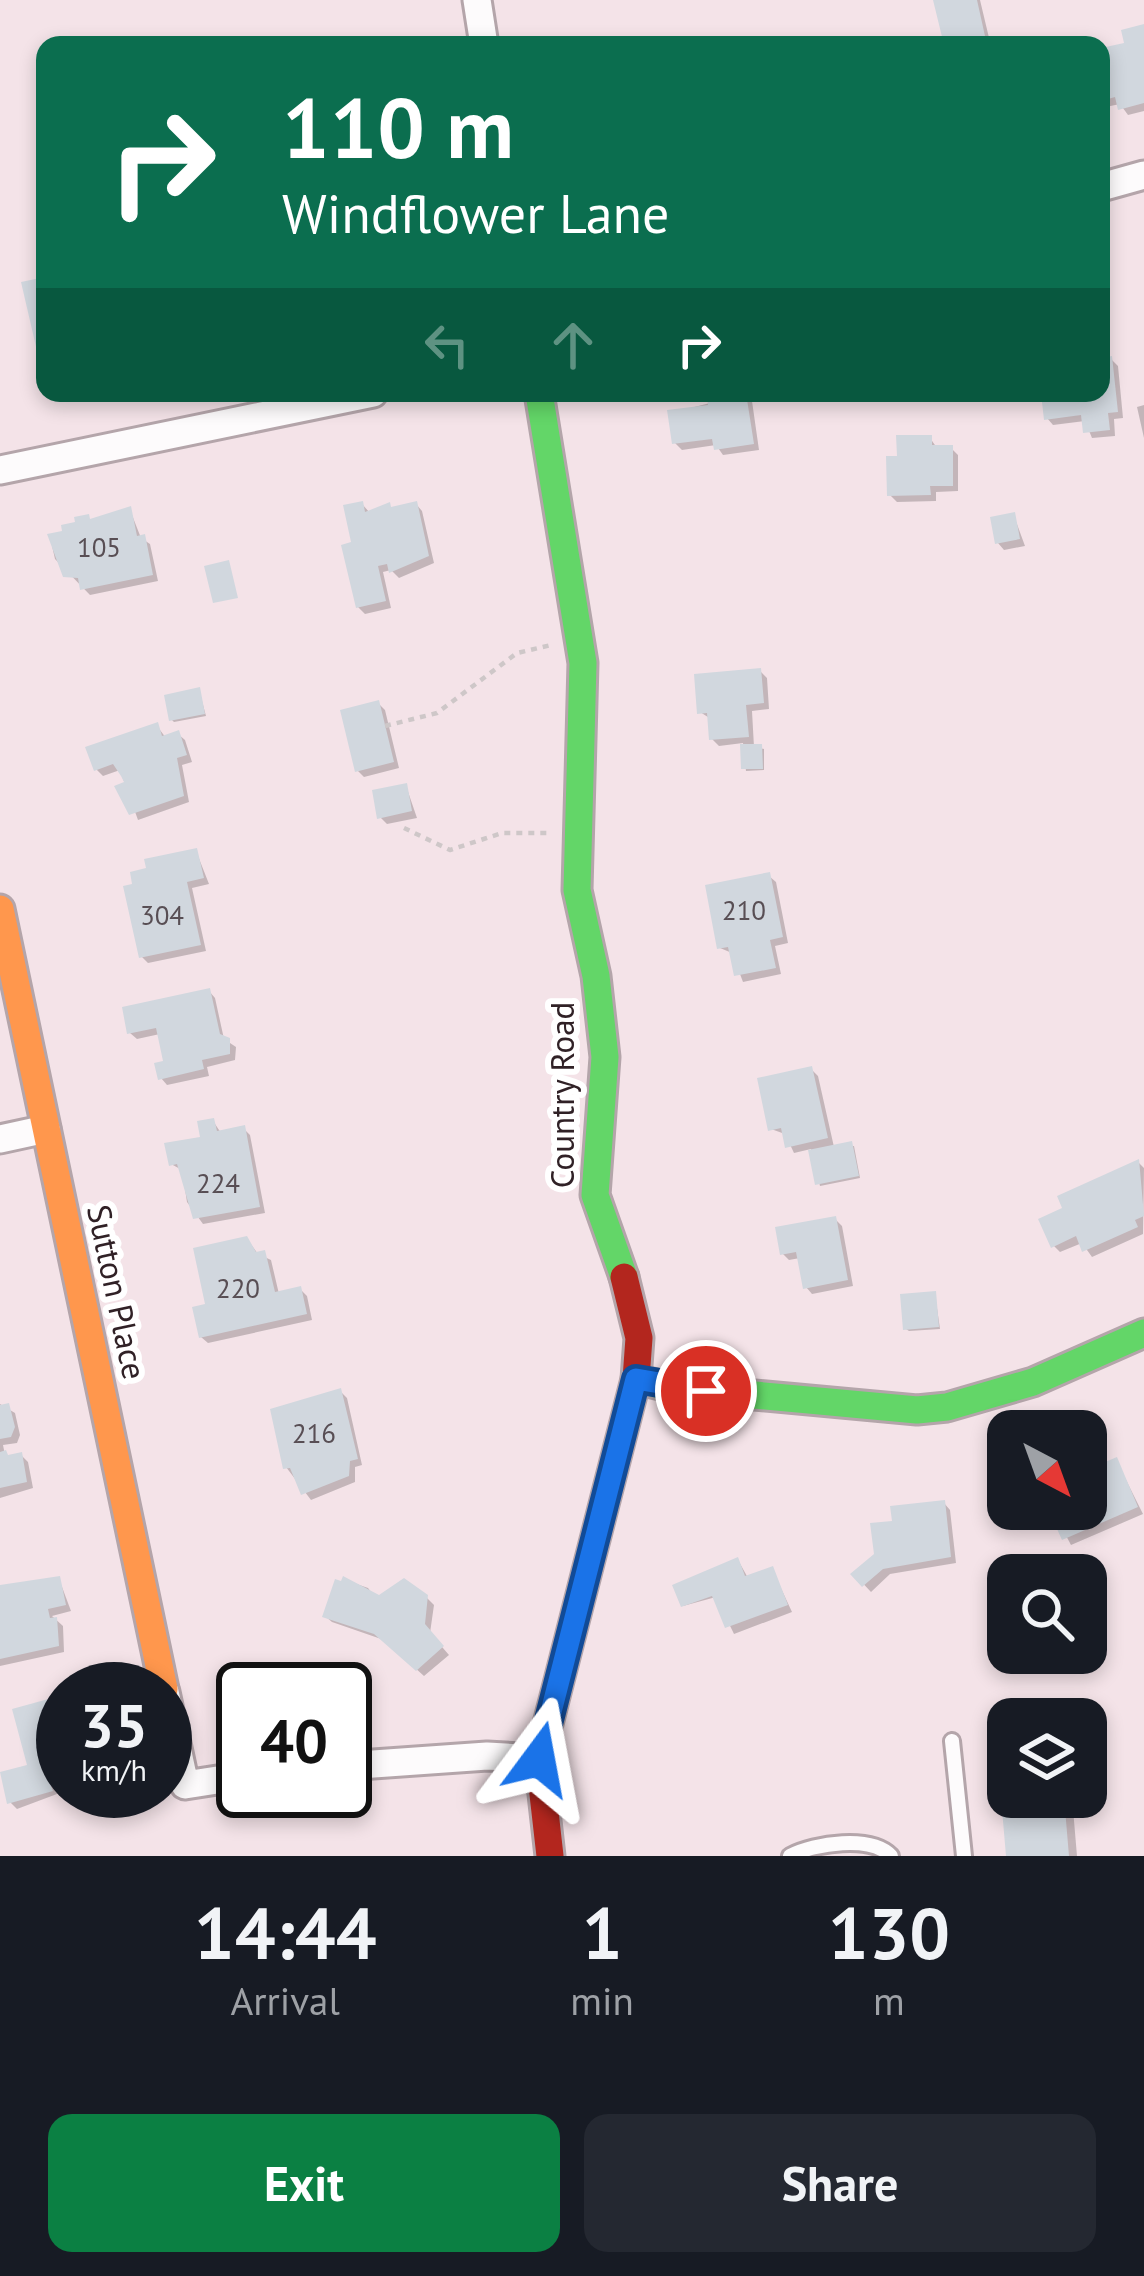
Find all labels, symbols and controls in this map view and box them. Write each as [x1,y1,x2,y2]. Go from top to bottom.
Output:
text: 110 m [282,72,514,181]
icon: right [84,84,240,240]
text: Windflower Lane [282,178,670,248]
icon: left [414,312,480,378]
icon: ahead [540,312,606,378]
icon: right [666,312,732,378]
house number: 105 [77,530,121,564]
house number: 210 [722,893,766,927]
house number: 304 [140,898,184,932]
street label: Country Road [540,1002,583,1188]
house number: 224 [196,1166,240,1200]
street label: Sutton Place [78,1201,157,1383]
house number: 220 [216,1271,260,1305]
pin [655,1340,757,1442]
icon: arrive [673,1358,739,1424]
north arrow [987,1410,1107,1530]
map controls [987,1410,1107,1818]
house number: 216 [292,1416,336,1450]
button: search [987,1554,1107,1674]
speed limit sign: 40 [216,1662,372,1818]
text: 35 [80,1686,148,1764]
position arrow [476,1696,602,1822]
button: layers [987,1698,1107,1818]
text: km/h [81,1750,147,1789]
text: 14:44 [194,1886,377,1979]
text: 1 [582,1886,623,1979]
text: 130 [828,1886,950,1979]
text: Arrival [231,1975,340,2026]
text: min [570,1975,634,2026]
text: m [873,1975,905,2026]
button: Exit [48,2114,560,2252]
button: Share [584,2114,1096,2252]

